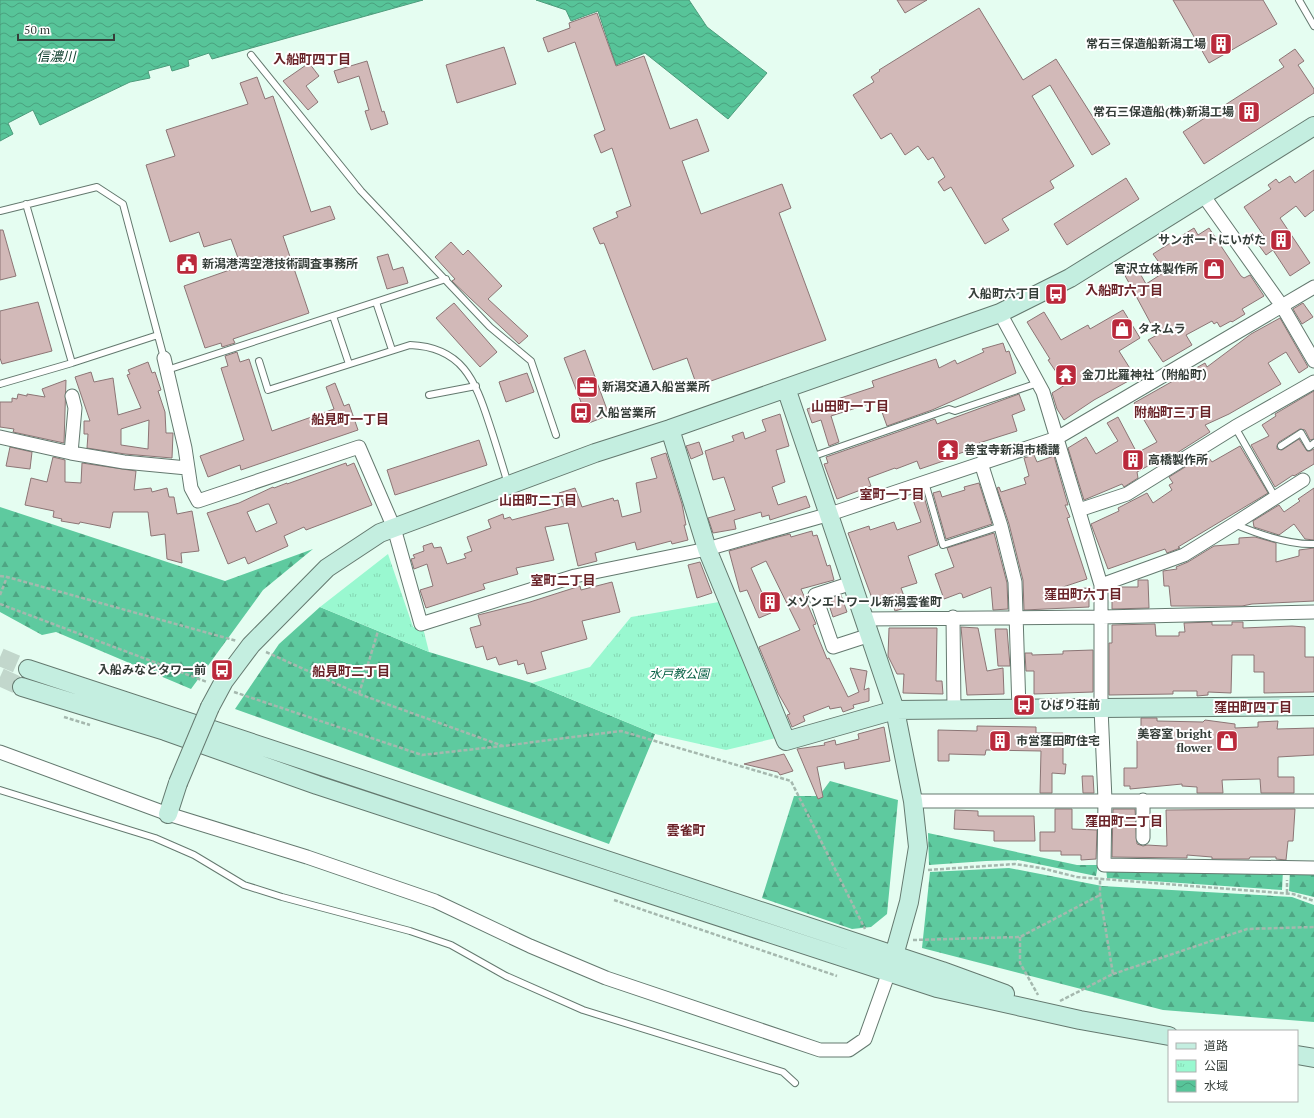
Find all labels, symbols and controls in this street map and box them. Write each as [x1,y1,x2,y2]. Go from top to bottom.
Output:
scale bar [18,16,114,42]
text: 50 m [24,22,51,37]
building icon: 常石三保造船新潟工場 [1208,31,1234,57]
place label: 常石三保造船新潟工場 [1086,36,1206,51]
water label: 信濃川 [36,47,77,65]
district label: 入船町四丁目 [273,50,351,68]
building icon: 常石三保造船(株)新潟工場 [1236,99,1262,125]
place label: 常石三保造船(株)新潟工場 [1093,104,1234,119]
building icon: サンポートにいがた [1268,227,1294,253]
place label: サンポートにいがた [1158,232,1266,247]
public building icon: 新潟港湾空港技術調査事務所 [174,251,200,277]
place label: 新潟港湾空港技術調査事務所 [202,256,358,271]
shop icon: 宮沢立体製作所 [1201,256,1227,282]
place label: 宮沢立体製作所 [1114,261,1198,276]
bus stop icon: 入船町六丁目 [1043,281,1069,307]
district label: 入船町六丁目 [1085,281,1163,299]
place label: 入船町六丁目 [968,286,1040,301]
shop icon: タネムラ [1109,316,1135,342]
place label: タネムラ [1138,321,1185,336]
temple icon: 金刀比羅神社（附船町） [1053,362,1079,388]
place label: 金刀比羅神社（附船町） [1082,367,1214,382]
office icon: 新潟交通入船営業所 [574,374,600,400]
place label: 新潟交通入船営業所 [602,379,710,394]
district label: 山田町一丁目 [811,397,889,415]
bus stop icon: 入船営業所 [568,400,594,426]
district label: 附船町三丁目 [1134,403,1212,421]
place label: 入船営業所 [596,405,656,420]
district label: 船見町一丁目 [311,410,389,428]
temple icon: 善宝寺新潟市橋講 [935,437,961,463]
place label: 善宝寺新潟市橋講 [964,442,1060,457]
building icon: 高橋製作所 [1120,447,1146,473]
place label: 高橋製作所 [1148,452,1208,467]
district label: 室町一丁目 [859,485,925,503]
district label: 山田町二丁目 [499,491,577,509]
district label: 室町二丁目 [530,571,596,589]
district label: 窪田町六丁目 [1044,585,1122,603]
building icon: メゾンエトワール新潟雲雀町 [757,589,783,615]
place label: メゾンエトワール新潟雲雀町 [786,594,942,609]
bus stop icon: 入船みなとタワー前 [209,657,235,683]
place label: 入船みなとタワー前 [98,662,206,677]
district label: 船見町二丁目 [312,662,390,680]
park label: 水戸教公園 [649,666,711,681]
bus stop icon: ひばり荘前 [1011,692,1037,718]
place label: ひばり荘前 [1040,697,1100,712]
district label: 窪田町四丁目 [1214,698,1292,716]
place label: 美容室 bright flower [1137,726,1213,755]
building icon: 市営窪田町住宅 [987,728,1013,754]
shop icon: 美容室 bright flower [1214,728,1240,754]
place label: 市営窪田町住宅 [1016,733,1100,748]
district label: 窪田町二丁目 [1085,812,1163,830]
district label: 雲雀町 [666,821,706,839]
legend [1168,1030,1298,1102]
text: 道路 [1204,1038,1228,1053]
text: 公園 [1204,1058,1228,1073]
text: 水域 [1204,1078,1228,1093]

